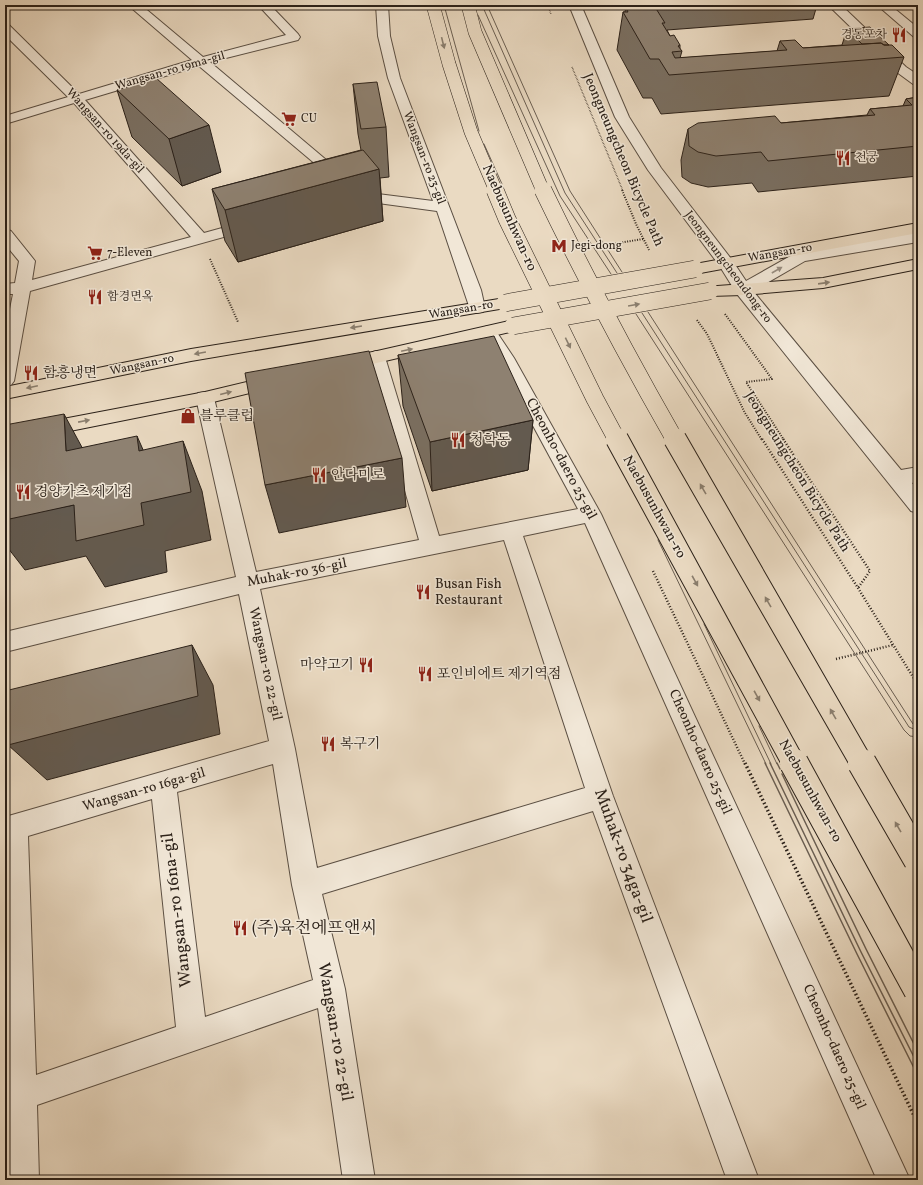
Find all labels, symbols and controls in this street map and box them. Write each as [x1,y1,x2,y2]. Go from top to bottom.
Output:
restaurant icon: 경동포차 [890,26,908,44]
place label: 경동포차 [841,27,887,43]
one-way arrow [440,37,446,49]
street label: Wangsan-ro 19ma-gil [113,48,227,94]
street label: Jeongneungcheon Bicycle Path [578,70,668,250]
street label: Wangsan-ro 19da-gil [62,85,148,177]
street label: Wangsan-ro 23-gil [399,109,449,207]
supermarket icon: CU [280,110,298,128]
place label: CU [301,111,317,127]
restaurant icon: 천궁 [834,149,852,167]
place label: 천궁 [855,150,879,166]
street label: Naebusunhwan-ro [477,162,541,274]
street label: Jeongneungcheondong-ro [681,208,775,326]
metro station icon: Jegi-dong [550,237,568,255]
place label: Jegi-dong [571,238,622,254]
street label: Wangsan-ro [747,239,813,267]
supermarket icon: 7-Eleven [86,244,104,262]
place label: 7-Eleven [107,245,152,261]
one-way arrow [771,267,783,274]
one-way arrow [818,280,830,286]
restaurant icon: 함경면옥 [86,288,104,306]
place label: 함경면옥 [107,289,154,305]
street label: Wangsan-ro [428,296,494,324]
one-way arrow [628,301,640,307]
one-way arrow [350,324,362,330]
one-way arrow [565,337,571,349]
one-way arrow [400,346,413,352]
street label: Wangsan-ro [108,350,176,380]
one-way arrow [194,350,207,356]
restaurant icon: 함흥냉면 [22,364,40,382]
place label: 함흥냉면 [43,364,97,383]
one-way arrow [26,384,38,390]
street label: Jeongneungcheon Bicycle Path [740,388,854,556]
one-way arrow [219,389,232,395]
street label: Cheonho-daero 25-gil [521,395,601,523]
shop icon: 블루클럽 [179,407,197,425]
place label: 블루클럽 [200,407,254,426]
one-way arrow [78,418,91,424]
restaurant icon: 청학동 [449,431,467,449]
place label: 청학동 [470,431,511,450]
street label: Naebusunhwan-ro [618,452,690,562]
restaurant icon: 안다미로 [310,466,328,484]
place label: 안다미로 [331,466,386,485]
restaurant icon: 경양카츠 제기점 [14,483,32,501]
place label: 경양카츠 제기점 [35,483,132,502]
one-way arrow [700,483,707,495]
street label: Muhak-ro 36-gil [246,554,348,592]
place label: Busan Fish Restaurant [435,575,503,610]
one-way arrow [692,576,698,587]
restaurant icon: Busan Fish Restaurant [414,583,432,601]
one-way arrow [764,596,771,608]
street label: Wangsan-ro 22-gil [244,606,286,722]
place label: 마약고기 [300,656,354,675]
restaurant icon: 마약고기 [357,656,375,674]
restaurant icon: 포인비에트 제기역점 [416,665,434,683]
place label: 포인비에트 제기역점 [437,665,562,684]
street label: Cheonho-daero 25-gil [664,687,736,817]
one-way arrow [754,690,761,701]
one-way arrow [830,708,837,720]
restaurant icon: 복구기 [319,735,337,753]
place label: 복구기 [340,735,381,754]
street label: Naebusunhwan-ro [774,736,846,846]
street label: Wangsan-ro 16ga-gil [80,763,208,817]
street label: Muhak-ro 34ga-gil [588,786,658,926]
one-way arrow [895,821,902,832]
street label: Wangsan-ro 16na-gil [156,831,198,989]
place label: (주)육전에프앤씨 [252,917,377,940]
restaurant icon: (주)육전에프앤씨 [231,919,249,937]
street label: Wangsan-ro 22-gil [312,961,358,1103]
street label: Cheonho-daero 25-gil [798,982,870,1112]

